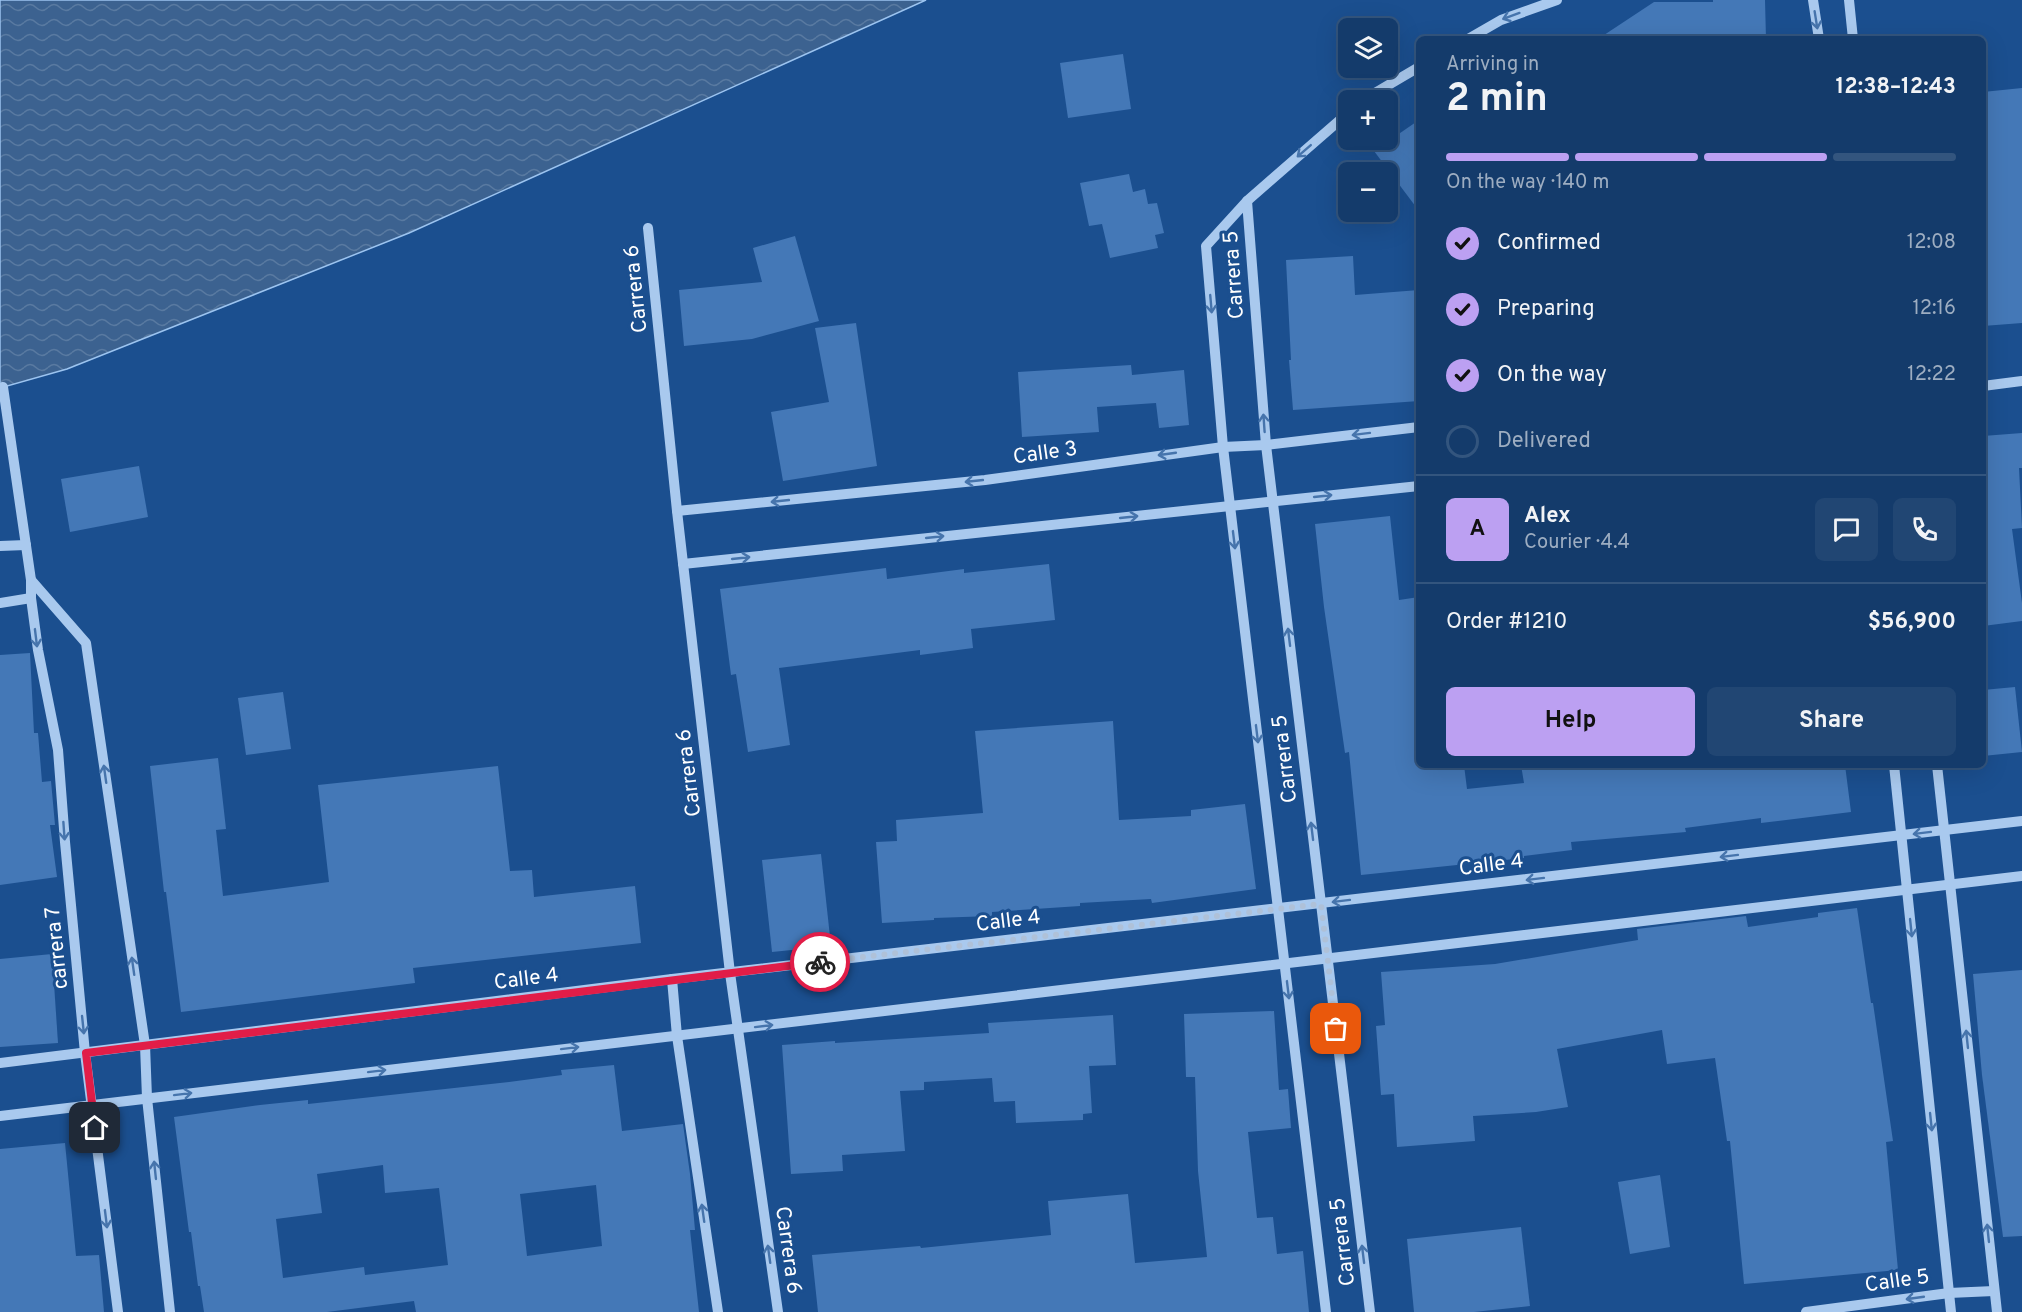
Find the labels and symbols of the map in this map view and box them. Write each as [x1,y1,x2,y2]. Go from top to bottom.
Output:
one-way arrow [1810,9,1821,29]
one-way arrow [1502,12,1521,23]
one-way arrow [1297,144,1312,158]
street label: Carrera 5 [1218,230,1251,320]
street label: Carrera 6 [618,243,655,334]
one-way arrow [1206,294,1217,314]
one-way arrow [1258,413,1269,433]
one-way arrow [1351,429,1371,440]
street label: Calle 3 [1011,436,1079,471]
one-way arrow [1158,449,1178,460]
one-way arrow [965,476,984,487]
one-way arrow [1313,490,1332,501]
one-way arrow [771,496,790,507]
one-way arrow [1119,511,1139,522]
one-way arrow [1229,529,1240,549]
one-way arrow [925,531,945,542]
one-way arrow [731,552,751,563]
one-way arrow [31,628,42,648]
one-way arrow [1283,628,1294,648]
street label: Carrera 5 [1267,713,1304,805]
one-way arrow [1252,723,1263,743]
street label: Carrera 6 [671,727,708,818]
one-way arrow [100,764,111,784]
one-way arrow [59,820,70,840]
one-way arrow [1306,821,1317,841]
one-way arrow [1913,828,1933,839]
street label: Calle 4 [1457,848,1525,883]
one-way arrow [1719,851,1739,862]
one-way arrow [1525,873,1545,884]
one-way arrow [1332,896,1352,907]
street label: Calle 4 [974,904,1042,939]
street label: carrera 7 [40,905,75,990]
one-way arrow [1906,917,1917,937]
courier [790,932,850,992]
one-way arrow [128,957,139,977]
street label: Calle 4 [492,962,560,997]
one-way arrow [1282,979,1293,999]
pin [1310,1003,1361,1054]
one-way arrow [78,1015,89,1034]
one-way arrow [754,1020,774,1031]
one-way arrow [1961,1030,1972,1050]
one-way arrow [560,1043,580,1054]
one-way arrow [366,1065,386,1076]
one-way arrow [173,1088,193,1099]
pin [69,1102,120,1153]
one-way arrow [1926,1111,1937,1131]
one-way arrow [149,1161,160,1181]
street label: Carrera 5 [1325,1196,1362,1288]
one-way arrow [698,1203,709,1223]
street label: Carrera 6 [768,1205,807,1296]
one-way arrow [101,1208,112,1228]
one-way arrow [1982,1224,1993,1243]
one-way arrow [1357,1244,1368,1264]
one-way arrow [764,1245,775,1264]
street label: Calle 5 [1863,1264,1931,1299]
one-way arrow [1906,1292,1925,1303]

